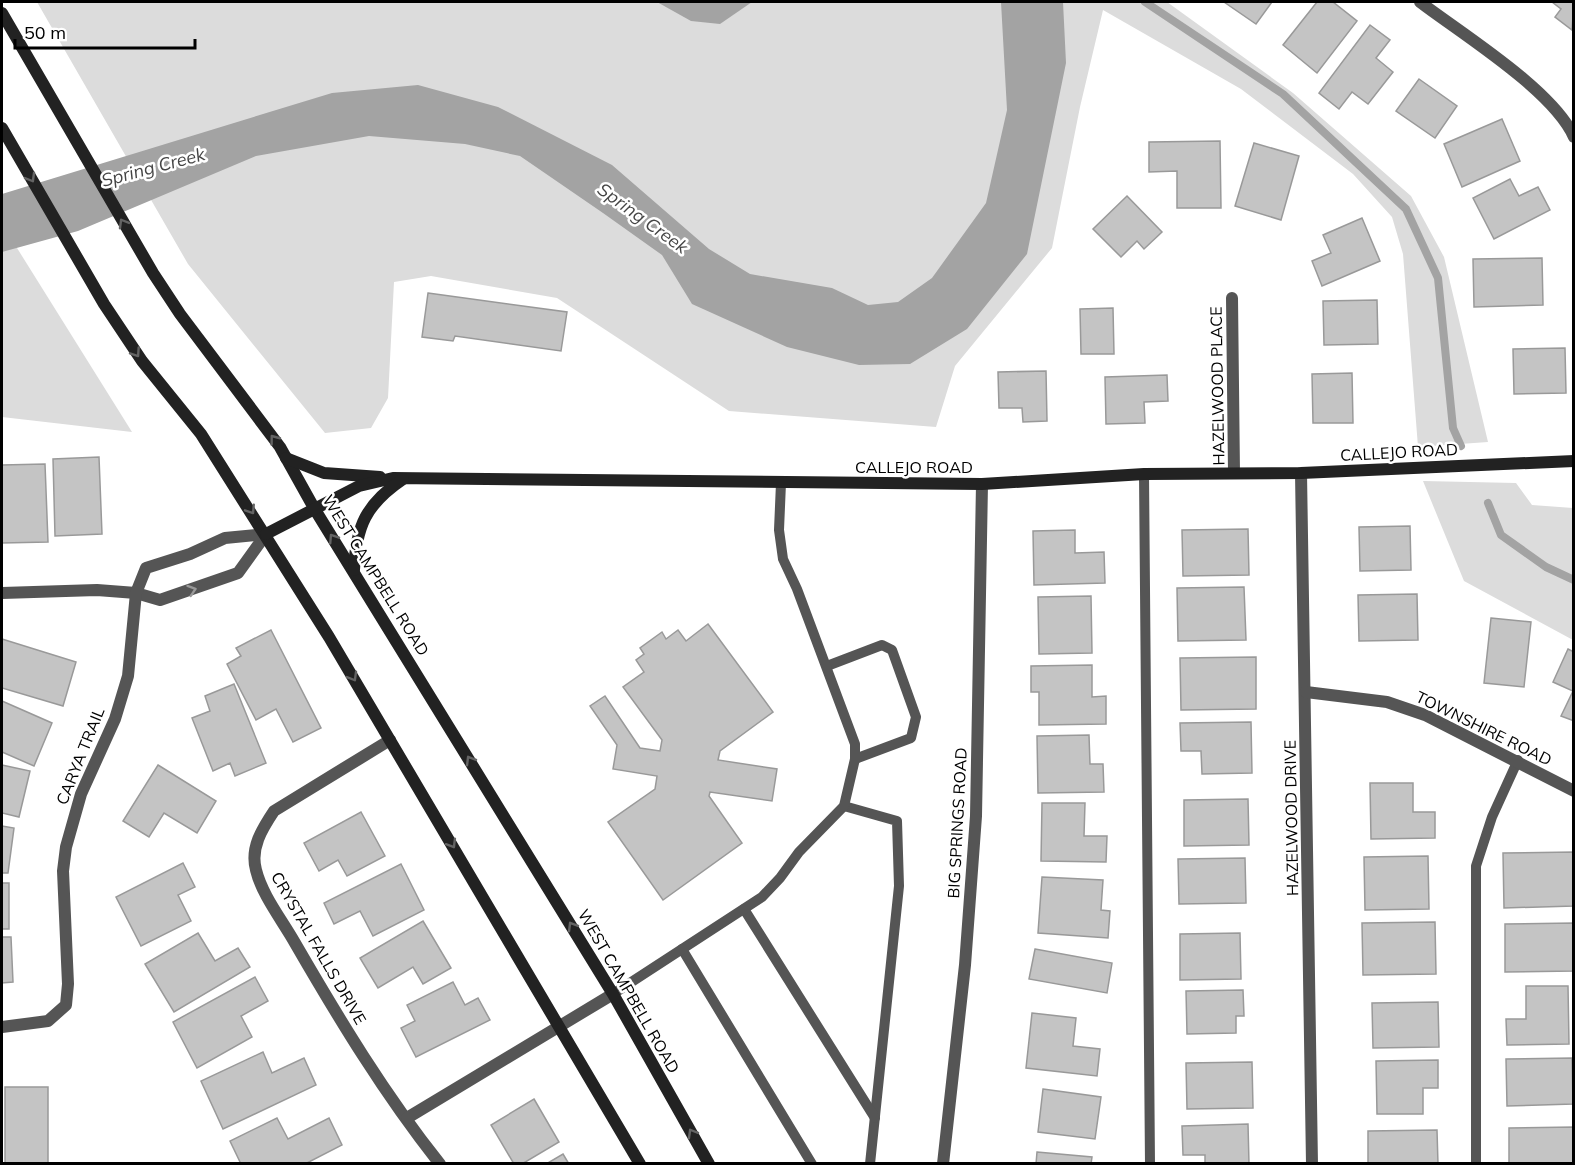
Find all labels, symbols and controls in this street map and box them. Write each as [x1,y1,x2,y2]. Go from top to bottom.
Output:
scale bar [15,12,195,50]
text: 50 m [24,21,66,44]
water label: Spring Creek [99,142,208,192]
one-way arrow [24,172,35,182]
water label: Spring Creek [593,177,693,259]
one-way arrow [119,219,131,229]
street label: HAZELWOOD PLACE [1206,306,1228,466]
one-way arrow [129,346,140,357]
one-way arrow [270,435,281,446]
street label: CALLEJO ROAD [1340,439,1458,465]
street label: CALLEJO ROAD [855,457,973,477]
street label: WEST CAMPBELL ROAD [318,491,434,659]
one-way arrow [243,504,254,515]
one-way arrow [329,534,340,545]
one-way arrow [186,585,197,597]
one-way arrow [345,670,357,681]
street label: TOWNSHIRE ROAD [1413,686,1555,770]
street label: CARYA TRAIL [51,704,109,808]
street label: HAZELWOOD DRIVE [1280,740,1302,896]
street label: BIG SPRINGS ROAD [943,747,971,899]
one-way arrow [467,755,478,766]
one-way arrow [445,838,456,848]
street label: CRYSTAL FALLS DRIVE [267,868,371,1028]
street label: WEST CAMPBELL ROAD [574,905,684,1077]
one-way arrow [567,922,579,932]
one-way arrow [688,1129,699,1139]

